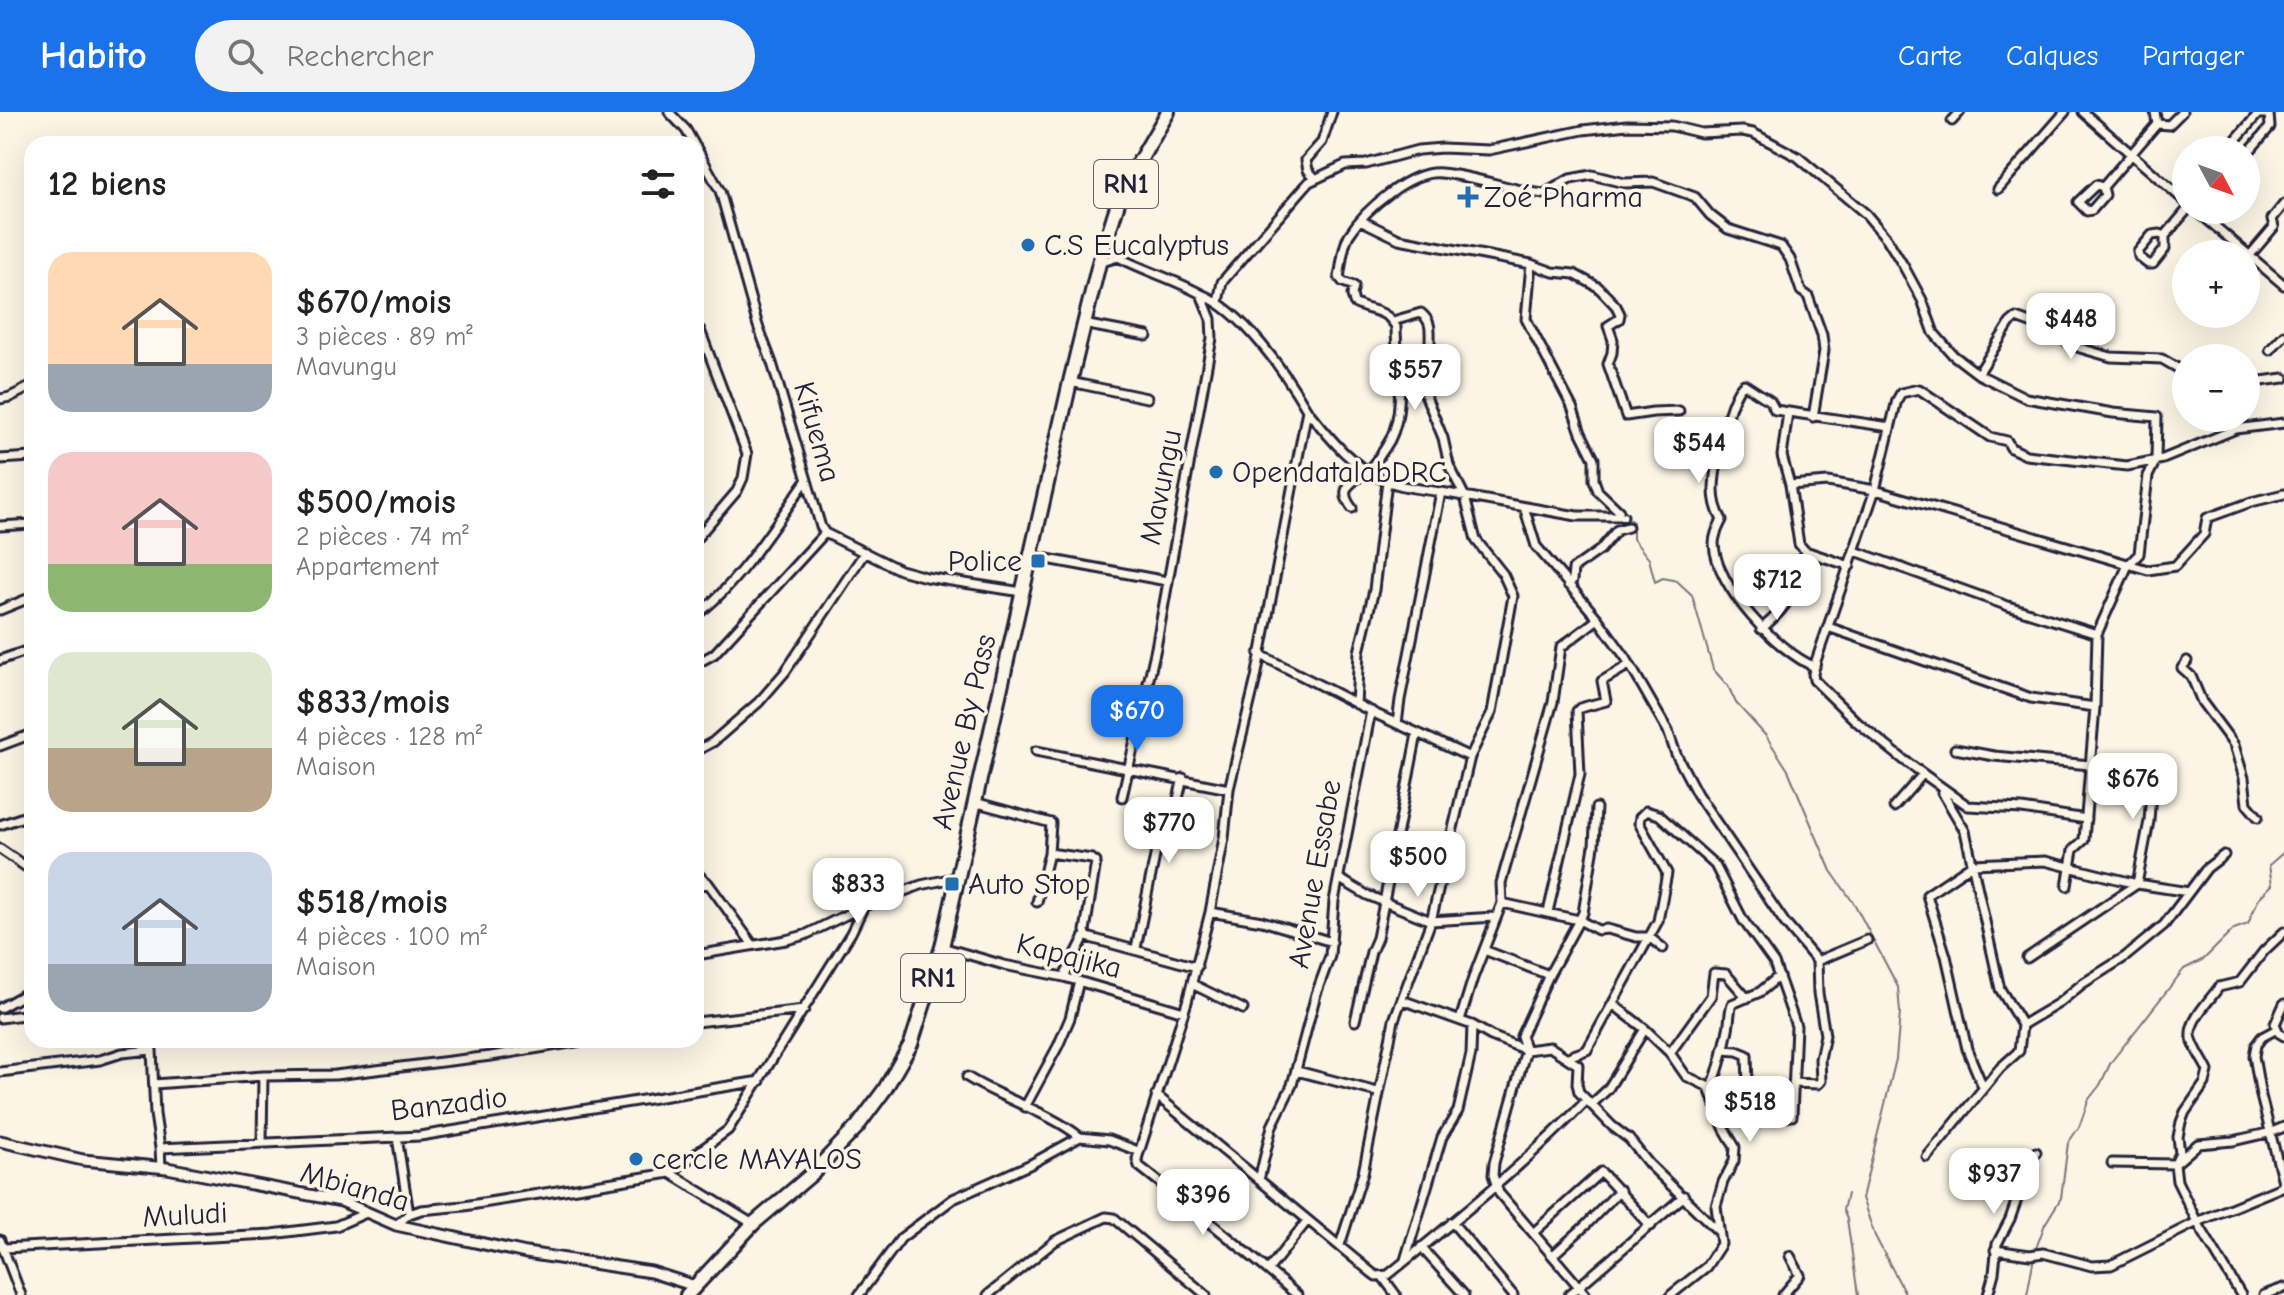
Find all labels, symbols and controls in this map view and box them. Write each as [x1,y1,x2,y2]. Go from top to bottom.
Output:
search box [195,20,755,92]
text: Habito [40,34,147,78]
icon: search [223,34,267,78]
text: Rechercher [287,39,433,74]
text: Carte [1898,40,1962,72]
text: Calques [2006,40,2098,72]
text: Partager [2142,40,2244,72]
north arrow [2172,136,2260,224]
map controls [2172,136,2260,432]
road number: RN1 [1094,160,1158,208]
icon: filters [636,162,680,206]
text: 12 biens [48,164,166,204]
place label: Zoé Pharma [1484,180,1643,215]
marker: Zoé Pharma [1459,188,1477,206]
place label: C.S Eucalyptus [1044,228,1229,263]
marker: C.S Eucalyptus [1019,236,1037,254]
button: + [2172,240,2260,328]
text: $670/mois [296,282,451,322]
icon: home [112,284,208,380]
pin: $448 [2024,293,2118,361]
text: $448 [2044,304,2098,334]
text: 3 pièces · 89 m² [296,322,473,352]
pin: $557 [1368,344,1462,412]
button: − [2172,344,2260,432]
text: Mavungu [296,352,397,382]
text: $557 [1388,355,1442,385]
street label: Kifuema [786,378,848,486]
pin: $544 [1652,417,1746,485]
street label: Mavungu [1133,427,1189,547]
text: $544 [1672,428,1726,458]
place label: OpendatalabDRC [1232,455,1447,490]
marker: OpendatalabDRC [1207,463,1225,481]
text: $500/mois [296,482,456,522]
icon: home [112,484,208,580]
text: 2 pièces · 74 m² [296,522,469,552]
place label: Police [948,544,1022,579]
text: Appartement [296,552,439,582]
marker: Police [1029,552,1047,570]
pin: $712 [1730,554,1824,622]
text: $712 [1752,565,1802,595]
street label: Avenue By Pass [925,631,1003,833]
text: $833/mois [296,682,450,722]
icon: home [112,684,208,780]
pin: $670 [1090,685,1184,753]
text: $670 [1109,696,1165,726]
text: 4 pièces · 128 m² [296,722,482,752]
text: Maison [296,752,376,782]
pin: $676 [2086,753,2180,821]
text: $676 [2106,764,2160,794]
street label: Avenue Essabe [1281,777,1349,971]
pin: $770 [1122,797,1216,865]
text: $770 [1142,808,1196,838]
pin: $500 [1371,831,1465,899]
text: $500 [1388,842,1448,872]
pin: $833 [811,858,905,926]
place label: Auto Stop [968,867,1090,902]
text: $833 [831,869,885,899]
marker: Auto Stop [943,875,961,893]
text: $518/mois [296,882,448,922]
icon: home [112,884,208,980]
text: 4 pièces · 100 m² [296,922,487,952]
street label: Kapajika [1013,926,1125,986]
text: Maison [296,952,376,982]
road number: RN1 [901,954,965,1002]
pin: $518 [1703,1076,1797,1144]
street label: Banzadio [389,1079,509,1129]
text: $518 [1724,1087,1777,1117]
place label: cercle MAYALOS [652,1142,862,1177]
pin: $937 [1947,1148,2041,1216]
marker: cercle MAYALOS [627,1150,645,1168]
street label: Mbianda [297,1155,413,1219]
text: $937 [1967,1159,2021,1189]
pin: $396 [1156,1169,1250,1237]
text: $396 [1175,1180,1231,1210]
street label: Muludi [142,1195,228,1235]

